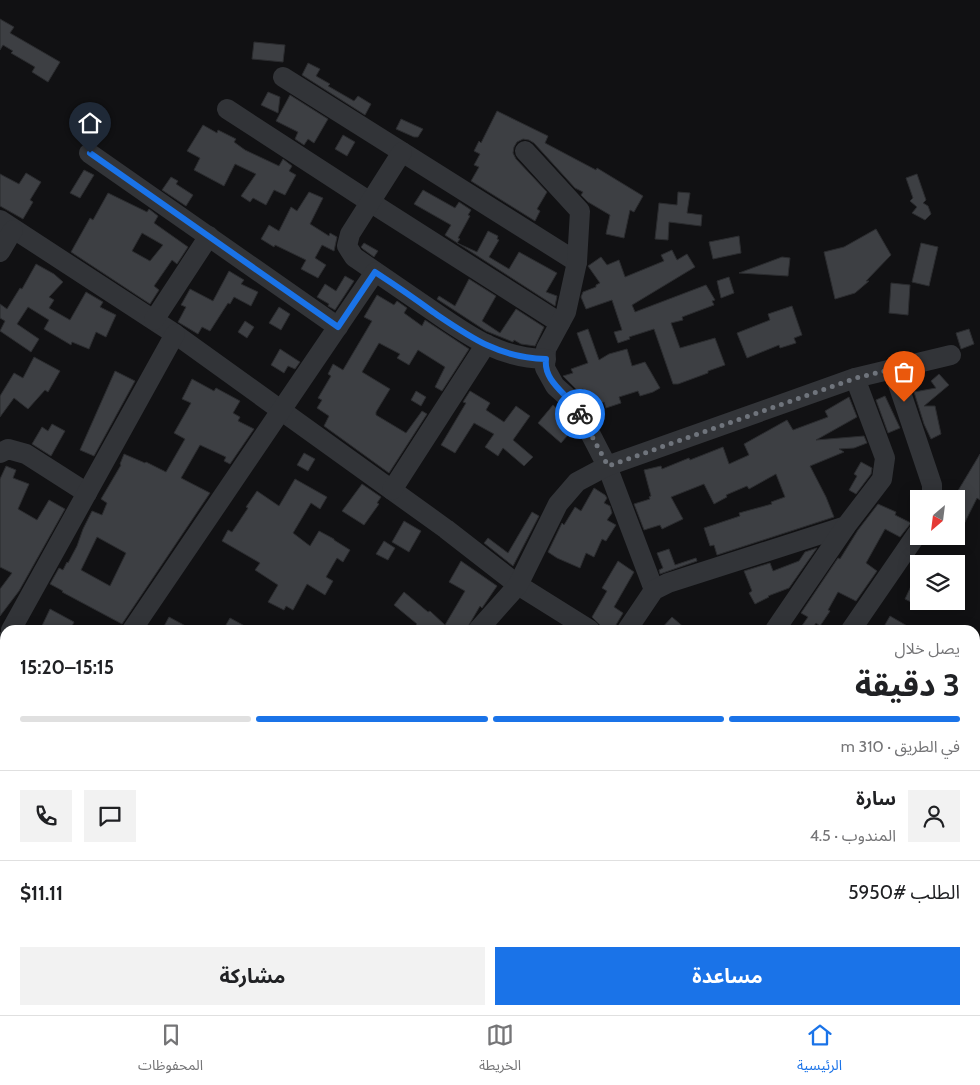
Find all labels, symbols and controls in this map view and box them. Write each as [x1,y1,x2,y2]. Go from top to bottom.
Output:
pin [69,102,111,153]
icon: home [76,109,104,137]
pin [883,351,925,402]
icon: bag [890,358,918,386]
courier [555,389,605,439]
icon: bike [566,400,594,428]
north arrow [910,490,965,545]
map controls [910,490,965,610]
button: layers [910,555,965,610]
text: يصل خلال [895,639,960,658]
text: 15:15–15:20 [20,656,114,679]
text: 3 دقيقة [855,665,960,704]
text: في الطريق · 310 m [841,737,960,756]
text: سارة [856,787,896,810]
button: phone [20,790,72,842]
button: chat [84,790,136,842]
button: person [908,790,960,842]
text: المندوب · 4.5 [810,826,896,845]
text: الطلب #5950 [848,881,960,904]
text: $11.11 [20,882,63,905]
button: مشاركة [20,947,485,1005]
button: مساعدة [495,947,960,1005]
tab: المحفوظات [138,1021,203,1080]
tab: الخريطة [479,1021,521,1080]
tab: الرئيسية [797,1021,842,1080]

